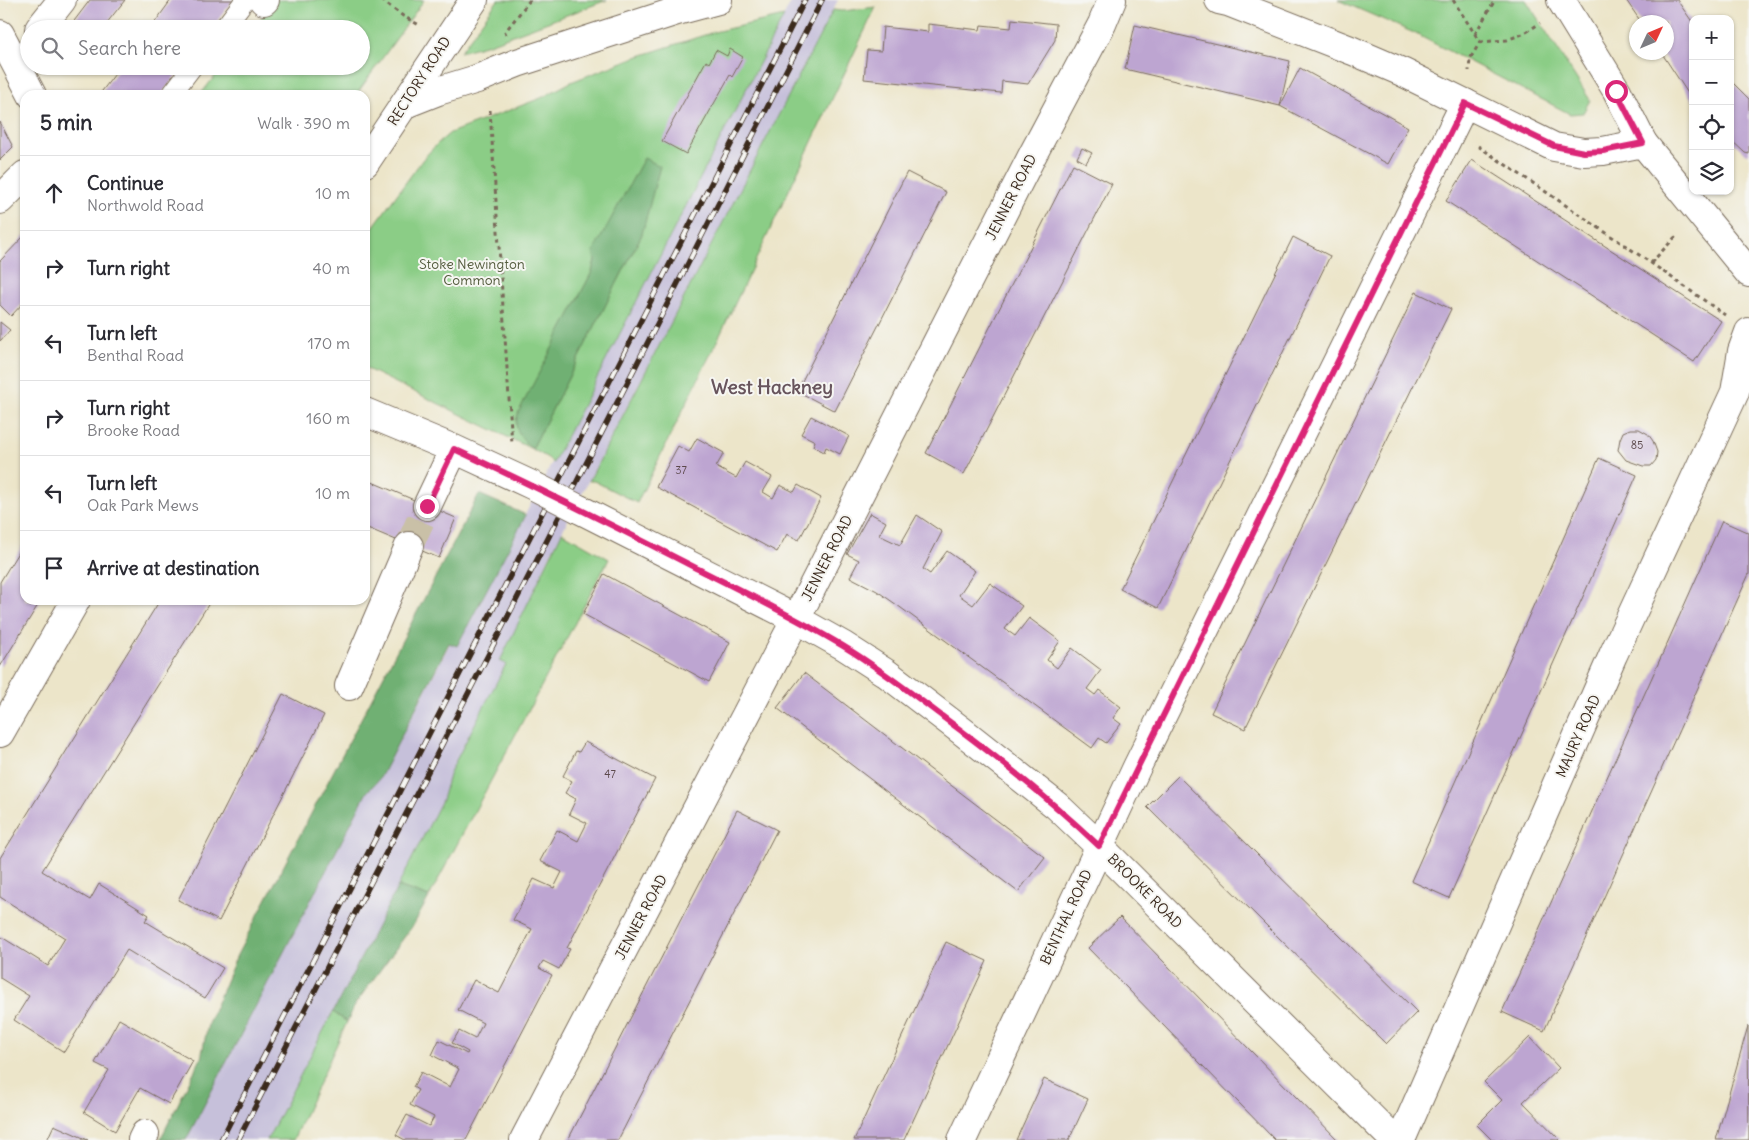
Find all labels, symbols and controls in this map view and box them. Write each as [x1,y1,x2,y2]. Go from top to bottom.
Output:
north arrow [1629,15,1674,60]
map controls [1689,15,1734,195]
button: + [1689,15,1734,60]
search box [20,20,370,75]
street label: RECTORY ROAD [384,33,454,129]
icon: search [38,34,66,62]
text: Search here [78,36,181,60]
button: − [1689,60,1734,105]
route start [1605,80,1628,103]
button: locate [1689,105,1734,150]
text: 5 min [40,109,92,136]
text: Walk · 390 m [257,113,350,133]
button: layers [1689,150,1734,195]
street label: JENNER ROAD [982,151,1040,243]
text: Continue [87,171,164,195]
icon: ahead [40,179,68,207]
text: 10 m [315,183,350,203]
text: Northwold Road [87,195,204,215]
icon: right [40,254,68,282]
park label: Stoke Newington Common [419,255,525,289]
text: Turn right [87,256,170,280]
text: 40 m [312,258,350,278]
text: Turn left [87,321,157,345]
icon: left [40,329,68,357]
text: 170 m [307,333,350,353]
text: Benthal Road [87,345,184,365]
district label: West Hackney [711,375,833,399]
text: Turn right [87,396,170,420]
icon: right [40,404,68,432]
text: 160 m [306,408,350,428]
text: Brooke Road [87,420,180,440]
house number: 85 [1631,438,1643,452]
house number: 37 [675,463,687,477]
text: Turn left [87,471,157,495]
icon: left [40,479,68,507]
text: 10 m [315,483,350,503]
text: Oak Park Mews [87,495,199,515]
route end [416,495,439,518]
street label: JENNER ROAD [798,512,856,604]
icon: arrive [40,554,68,582]
text: Arrive at destination [87,556,260,580]
street label: MAURY ROAD [1552,692,1604,780]
house number: 47 [604,767,616,781]
street label: BROOKE ROAD [1104,850,1186,932]
street label: BENTHAL ROAD [1036,866,1096,967]
street label: JENNER ROAD [611,871,671,963]

